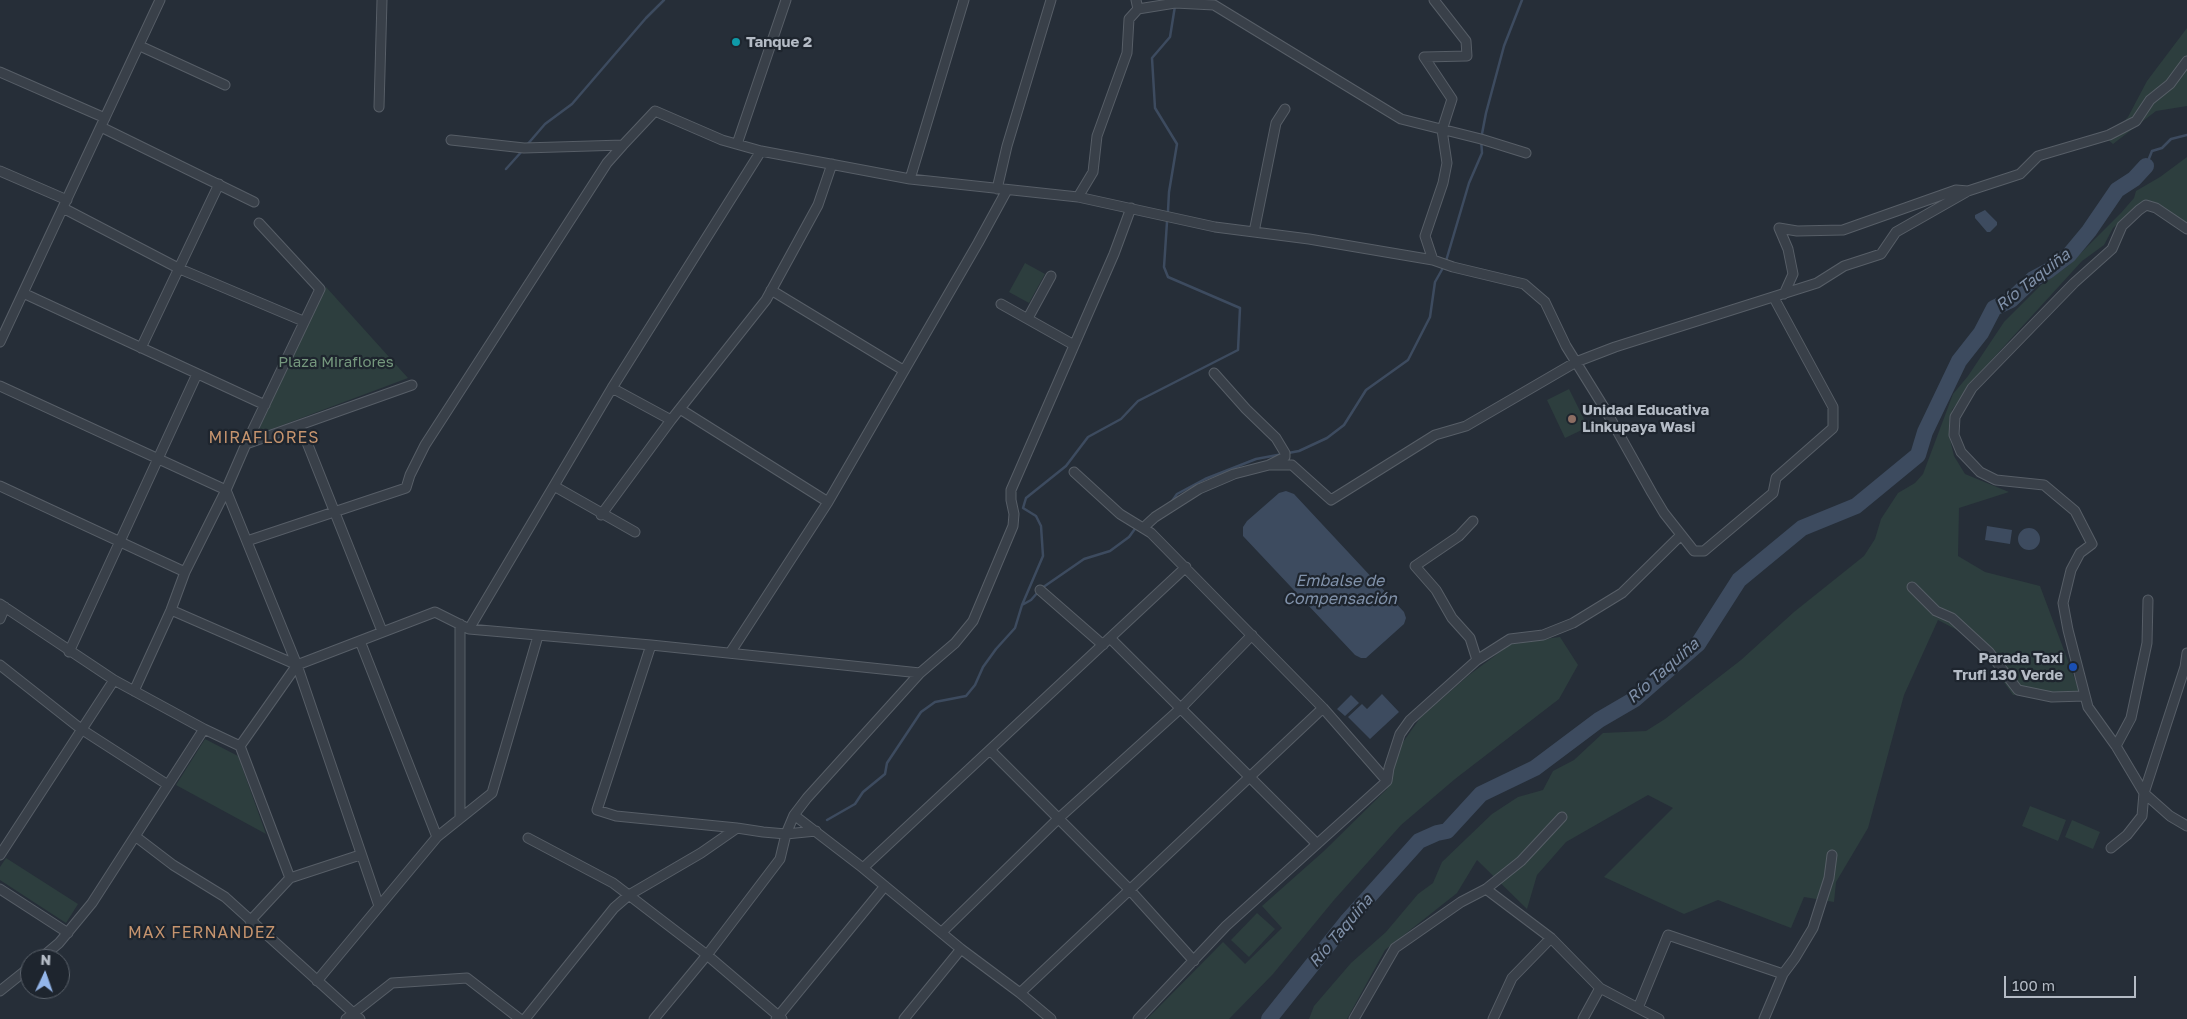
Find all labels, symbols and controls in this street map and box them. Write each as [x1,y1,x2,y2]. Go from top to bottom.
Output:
place label: Tanque 2 [746,33,812,51]
marker: Tanque 2 [730,36,742,48]
water label: Río Taquiña [1992,245,2074,315]
park label: Plaza Miraflores [278,353,394,371]
place label: Unidad Educativa Linkupaya Wasi [1582,401,1709,436]
marker: Unidad Educativa Linkupaya Wasi [1566,413,1578,425]
district label: MIRAFLORES [207,428,321,448]
water label: Embalse de Compensación [1283,571,1397,609]
water label: Río Taquiña [1623,635,1703,707]
place label: Parada Taxi Trufi 130 Verde [1953,649,2063,684]
marker: Parada Taxi Trufi 130 Verde [2067,661,2079,673]
water label: Río Taquiña [1305,891,1377,971]
district label: MAX FERNANDEZ [126,923,278,943]
north arrow [20,949,70,999]
text: N [40,951,52,968]
scale bar [2007,966,2140,998]
text: 100 m [2012,976,2055,994]

